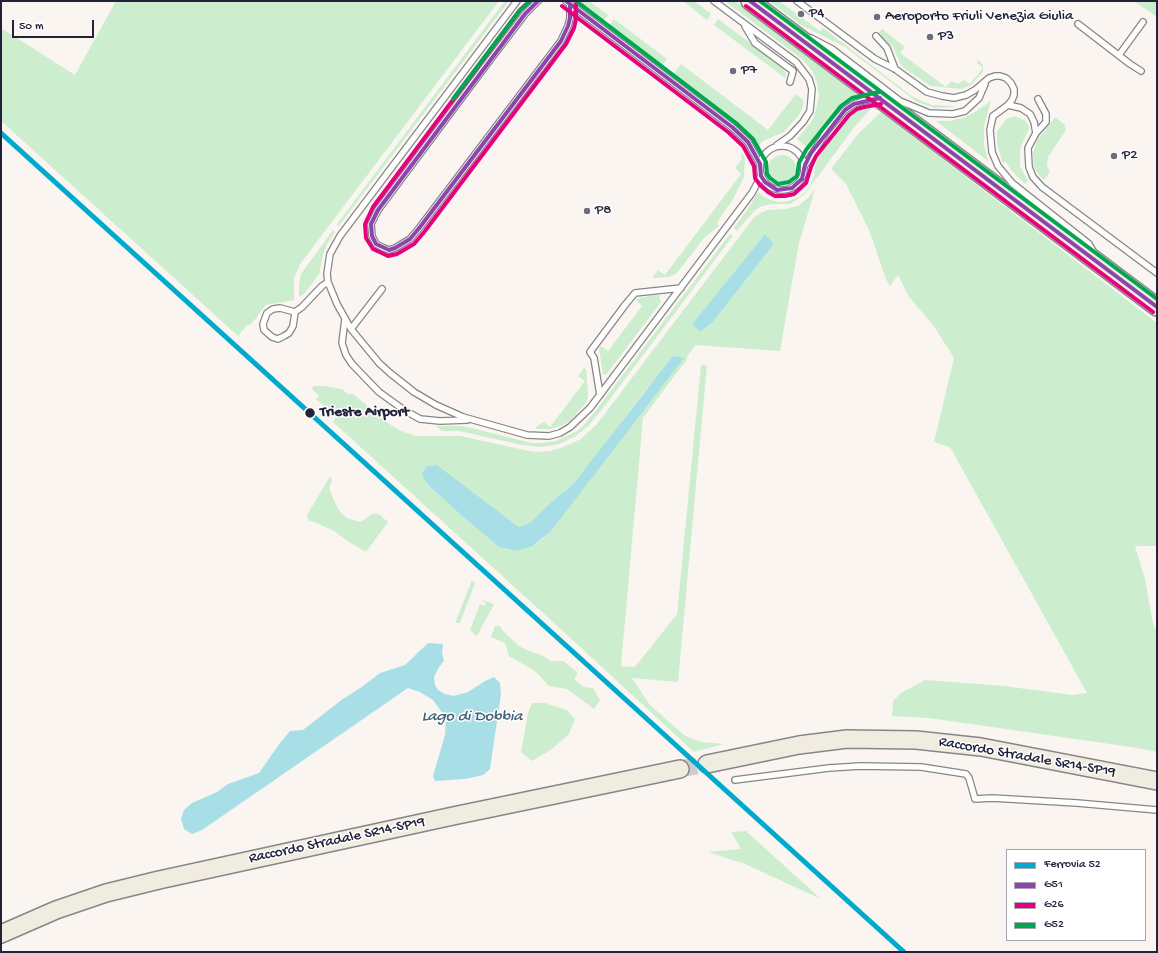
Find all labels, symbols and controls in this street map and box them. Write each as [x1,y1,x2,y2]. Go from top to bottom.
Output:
place label: P4 [809,5,824,23]
place label: Aeroporto Friuli Venezia Giulia [885,8,1073,26]
marker: P4 [796,9,806,19]
scale bar [14,12,96,38]
marker: Aeroporto Friuli Venezia Giulia [872,12,882,22]
text: 50 m [19,20,44,34]
place label: P3 [938,28,954,46]
marker: P3 [925,32,935,42]
place label: P7 [741,62,757,80]
marker: P7 [728,66,738,76]
place label: P2 [1122,147,1138,165]
marker: P2 [1109,151,1119,161]
place label: P8 [595,202,611,220]
marker: P8 [582,206,592,216]
place label: Trieste Airport [320,404,409,422]
marker: Trieste Airport [303,406,317,420]
water label: Lago di Dobbia [422,708,522,728]
street label: Raccordo Stradale SR14-SP19 [937,734,1117,782]
street label: Raccordo Stradale SR14-SP19 [247,814,427,868]
legend [1006,849,1146,941]
text: Ferrovia 52 [1044,858,1101,872]
text: G51 [1044,878,1063,892]
text: G26 [1044,898,1064,912]
text: G52 [1044,918,1064,932]

